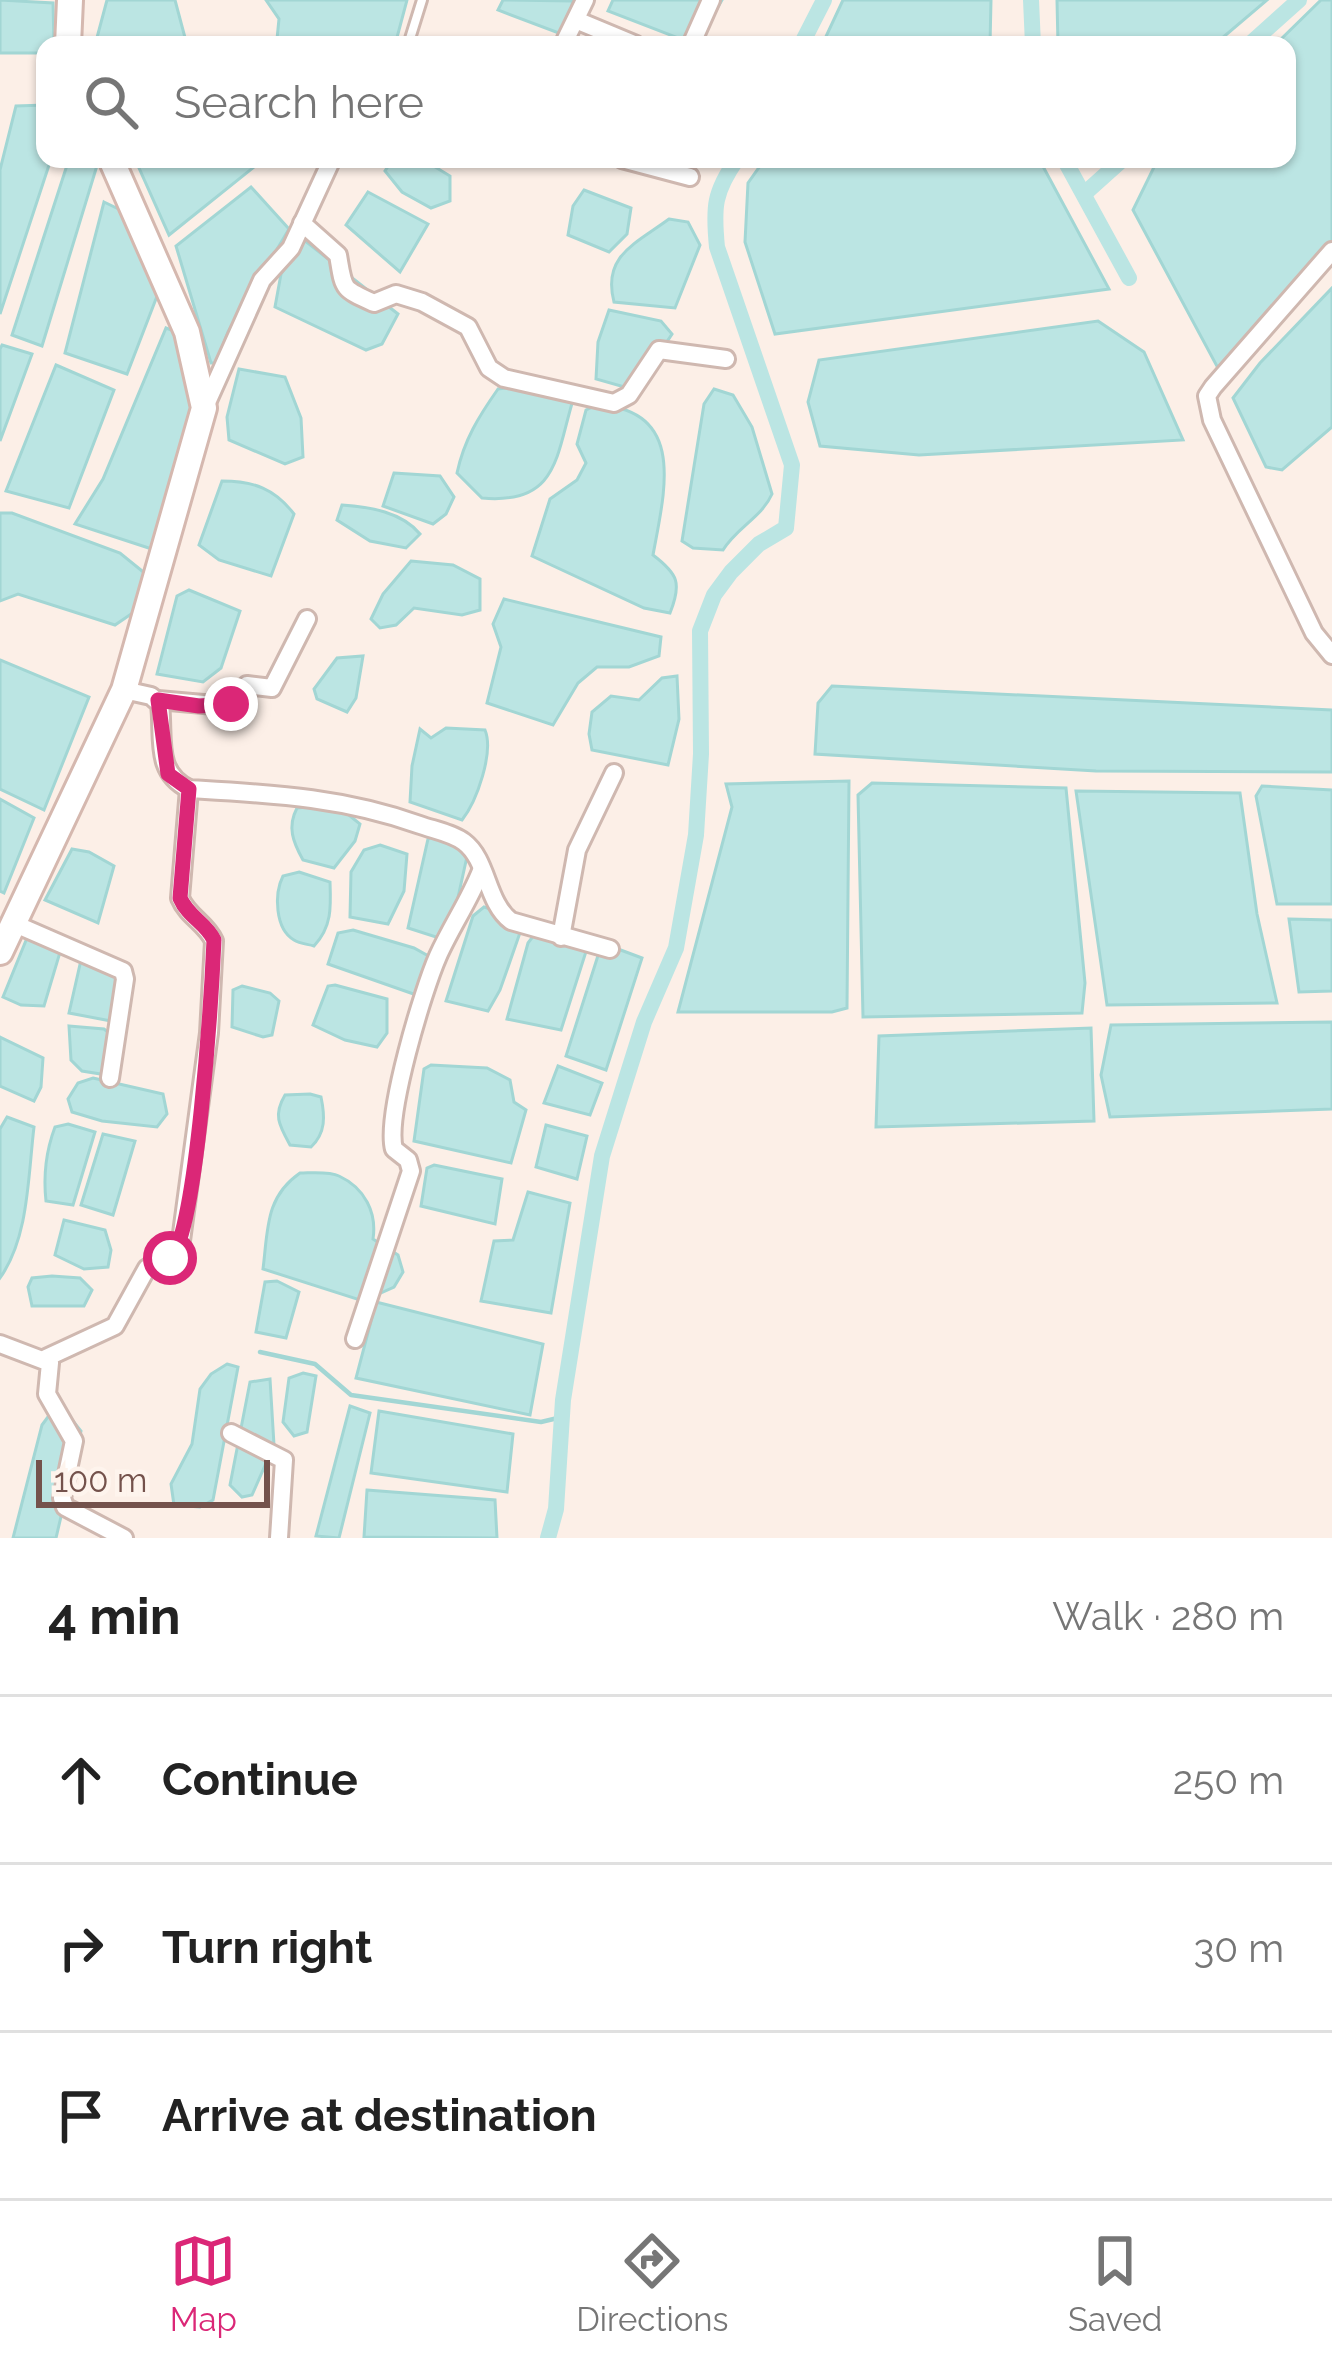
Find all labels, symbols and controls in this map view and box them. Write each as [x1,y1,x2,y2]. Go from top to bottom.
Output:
search box [36,36,1296,168]
icon: search [78,69,144,135]
text: Search here [174,76,424,129]
route end [204,677,258,731]
route start [143,1231,197,1285]
scale bar [36,1454,270,1507]
text: 100 m [54,1461,147,1500]
text: 4 min [48,1586,181,1646]
text: Walk · 280 m [1052,1593,1284,1639]
icon: ahead [48,1747,114,1813]
text: Continue [162,1753,358,1806]
text: 250 m [1173,1757,1284,1803]
icon: right [48,1915,114,1981]
text: Turn right [162,1921,372,1974]
text: 30 m [1194,1925,1284,1971]
icon: arrive [48,2083,114,2149]
text: Arrive at destination [162,2089,597,2142]
tab: Map [170,2228,237,2339]
tab: Directions [576,2228,729,2339]
tab: Saved [1068,2228,1162,2339]

